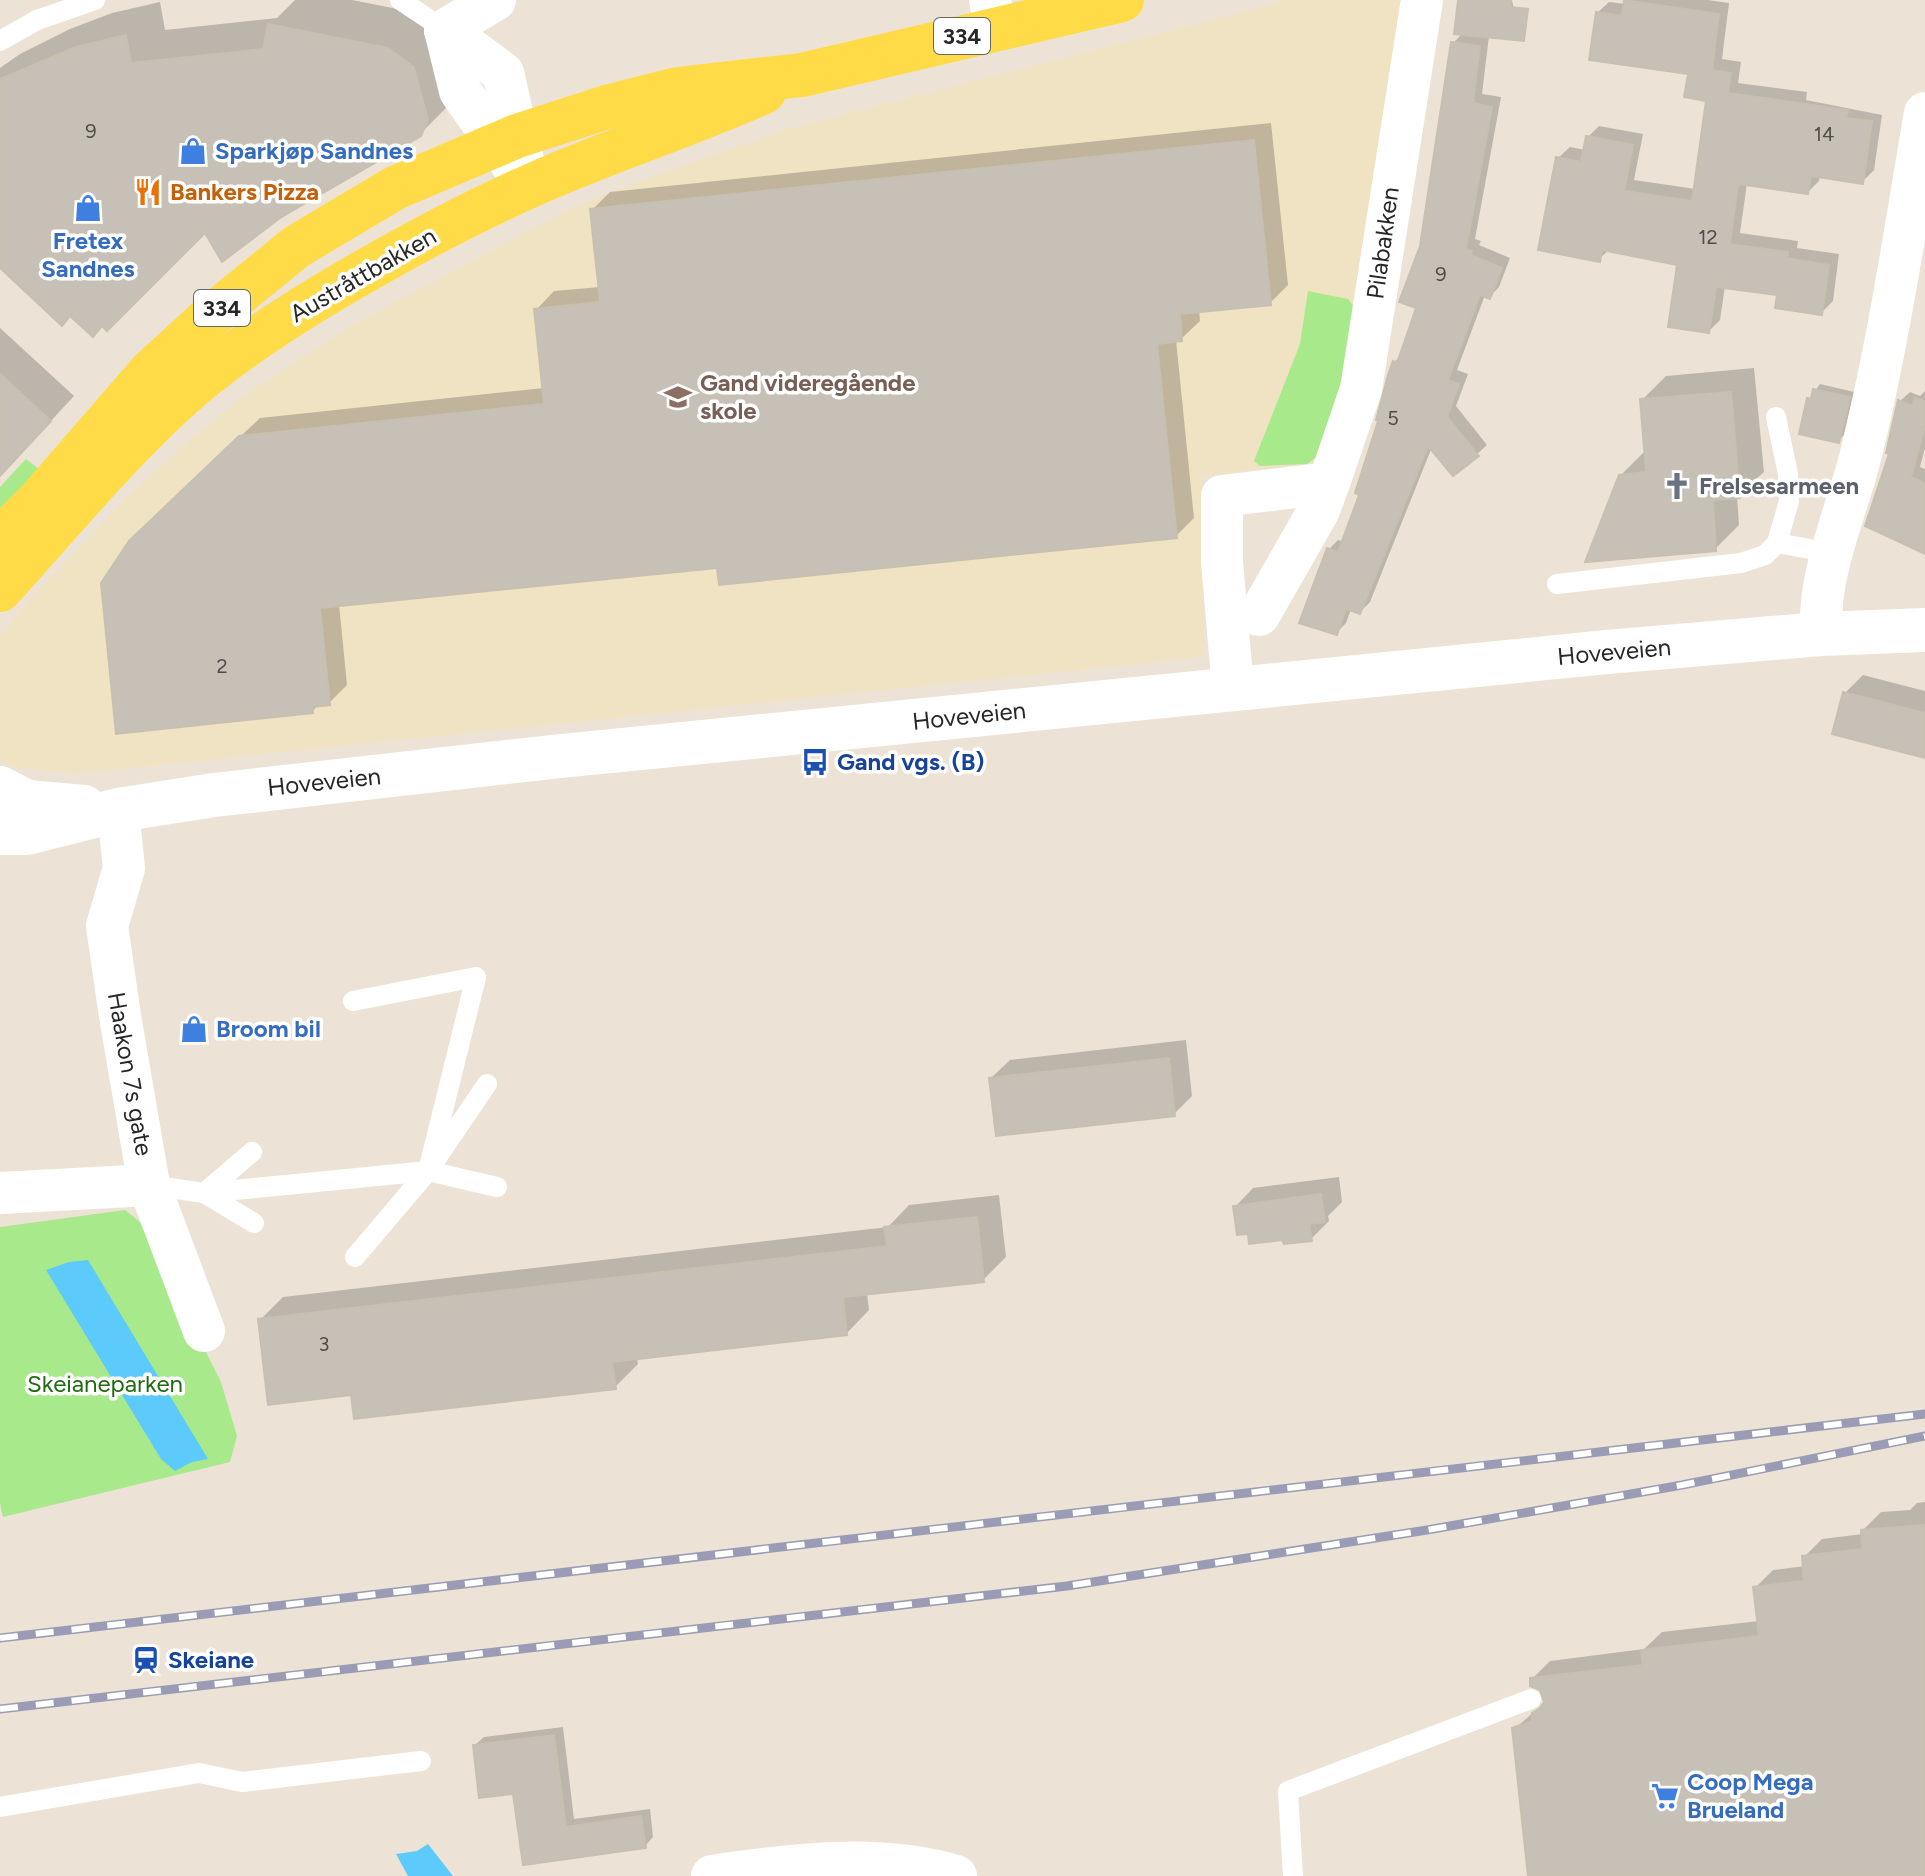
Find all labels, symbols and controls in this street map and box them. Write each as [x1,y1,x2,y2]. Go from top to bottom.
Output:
road number: 334 [934,18,990,54]
house number: 9 [85,119,97,143]
house number: 14 [1814,122,1834,146]
shop icon: Sparkjøp Sandnes [178,136,208,166]
place label: Sparkjøp Sandnes [215,136,413,165]
restaurant icon: Bankers Pizza [133,177,163,207]
place label: Bankers Pizza [170,177,319,206]
street label: Pilabakken [1360,185,1405,301]
shop icon: Fretex Sandnes [73,193,103,223]
street label: Austråttbakken [284,221,441,328]
house number: 12 [1698,225,1718,249]
place label: Fretex Sandnes [41,226,135,283]
house number: 9 [1435,262,1447,286]
road number: 334 [194,290,250,326]
place label: Gand videregående skole [700,368,915,425]
school or university icon: Gand videregående skole [663,382,693,412]
house number: 5 [1387,406,1399,430]
church icon: Frelsesarmeen [1662,471,1692,501]
place label: Frelsesarmeen [1699,471,1859,500]
street label: Hoveveien [1556,632,1672,671]
house number: 2 [216,654,228,678]
street label: Hoveveien [911,695,1027,736]
bus stop icon: Gand vgs. (B) [800,747,830,777]
place label: Gand vgs. (B) [837,747,985,776]
street label: Hoveveien [266,761,382,802]
street label: Haakon 7s gate [102,990,159,1158]
shop icon: Broom bil [179,1014,209,1044]
place label: Broom bil [216,1014,321,1043]
house number: 3 [319,1332,329,1356]
park label: Skeianeparken [27,1369,183,1398]
station icon: Skeiane [131,1645,161,1675]
place label: Skeiane [168,1645,254,1674]
place label: Coop Mega Brueland [1687,1767,1814,1824]
supermarket icon: Coop Mega Brueland [1650,1781,1680,1811]

